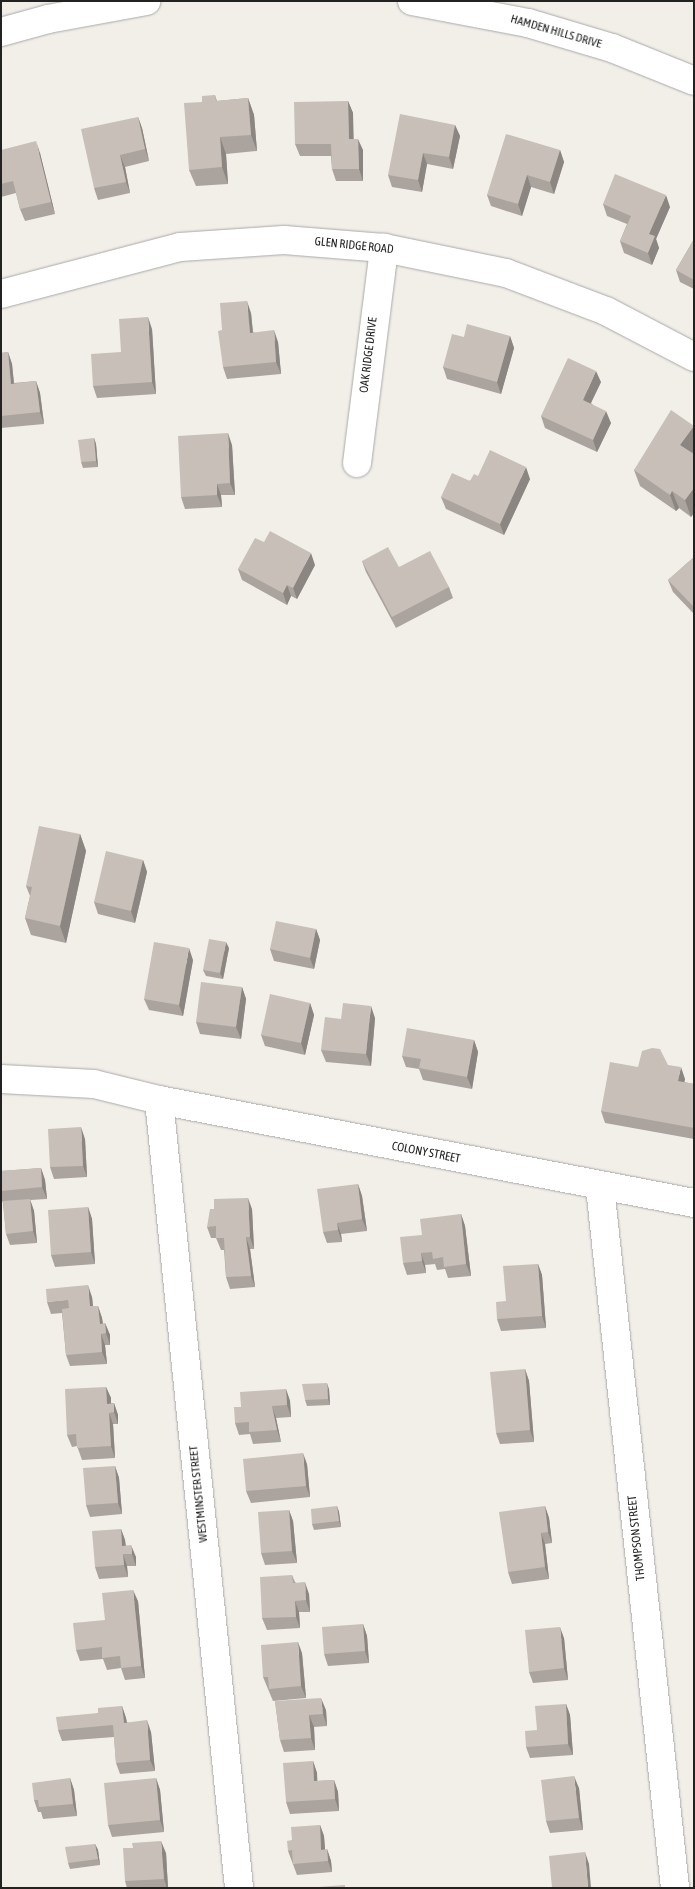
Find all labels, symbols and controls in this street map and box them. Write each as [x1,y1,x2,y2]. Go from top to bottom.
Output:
street label: HAMDEN HILLS DRIVE [509,12,603,52]
street label: GLEN RIDGE ROAD [314,235,394,257]
street label: OAK RIDGE DRIVE [357,316,381,394]
street label: COLONY STREET [391,1139,461,1167]
street label: WESTMINSTER STREET [187,1445,211,1543]
street label: THOMPSON STREET [625,1495,649,1581]

